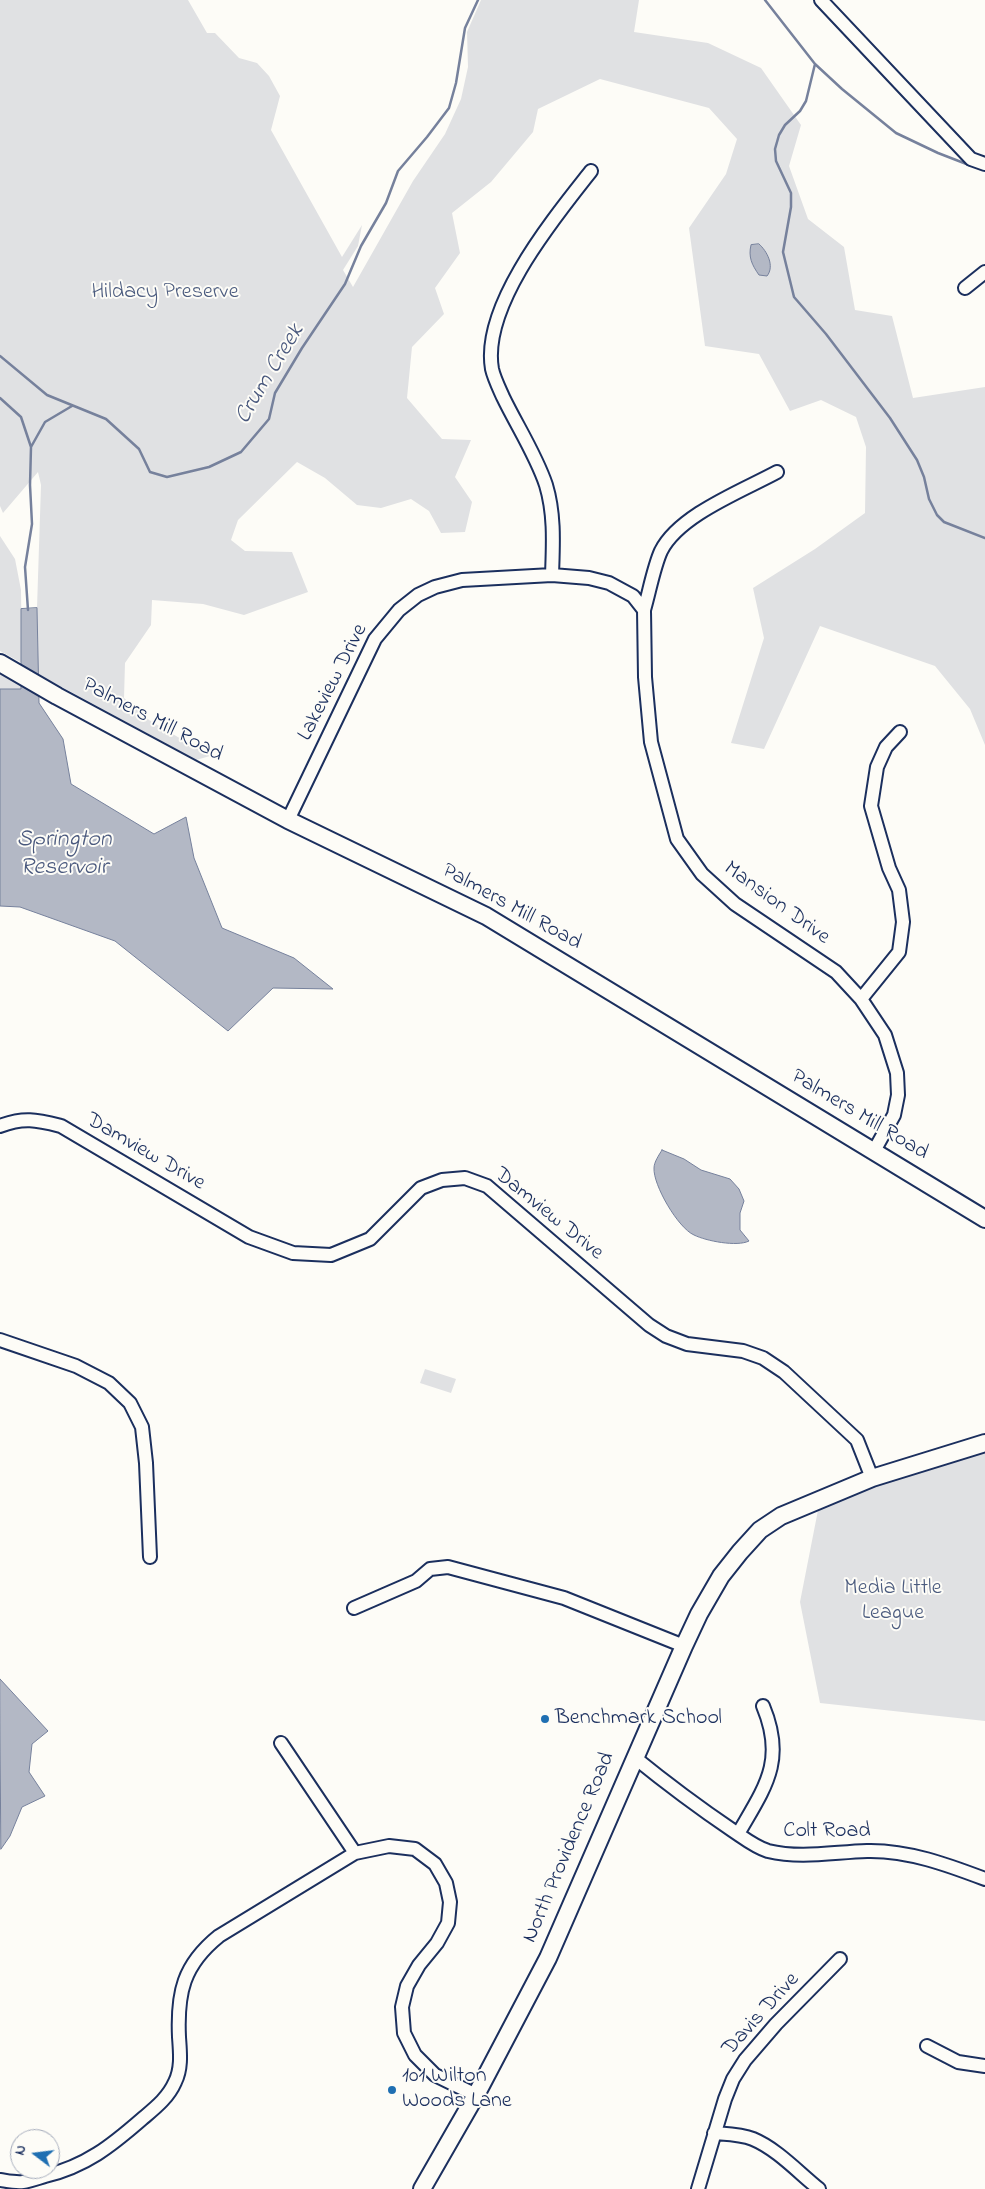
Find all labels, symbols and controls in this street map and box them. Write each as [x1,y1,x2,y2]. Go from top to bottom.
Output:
park label: Hildacy Preserve [91,280,239,306]
water label: Crum Creek [230,320,312,430]
street label: Lakeview Drive [293,620,375,746]
street label: Palmers Mill Road [77,673,227,769]
water label: Springton Reservoir [16,827,112,883]
street label: Mansion Drive [718,857,834,951]
street label: Palmers Mill Road [437,859,585,957]
street label: Palmers Mill Road [786,1065,932,1167]
street label: Damview Drive [81,1108,209,1198]
street label: Damview Drive [488,1163,608,1267]
park label: Media Little League [844,1576,942,1628]
place label: Benchmark School [555,1706,722,1732]
marker: Benchmark School [539,1713,551,1725]
street label: North Providence Road [518,1749,622,1947]
street label: Colt Road [783,1819,871,1845]
street label: Davis Drive [718,1968,806,2062]
place label: 101 Wilton Woods Lane [402,2064,512,2116]
marker: 101 Wilton Woods Lane [386,2084,398,2096]
north arrow [10,2129,60,2179]
text: N [10,2143,32,2158]

